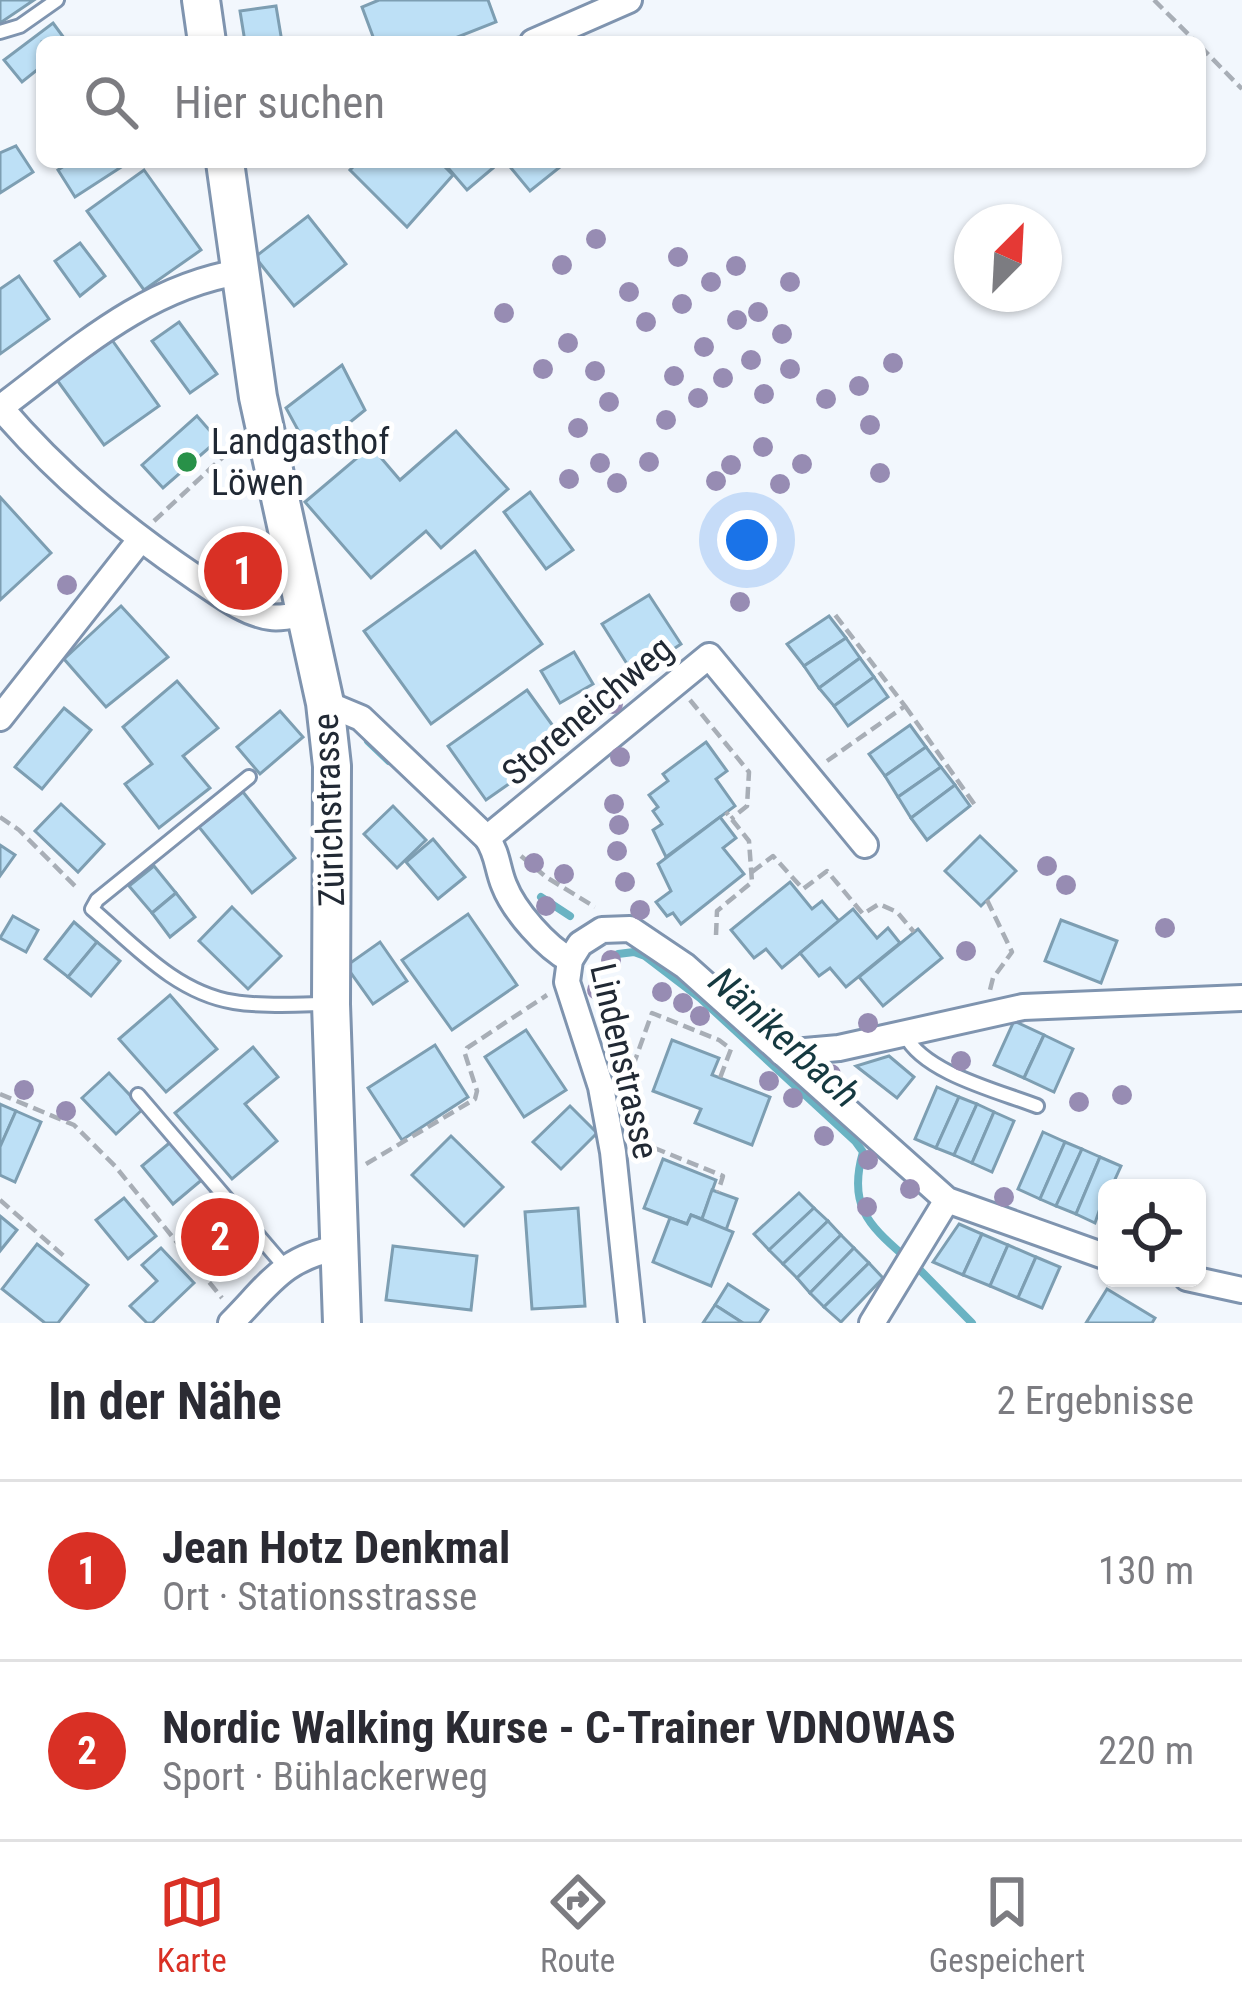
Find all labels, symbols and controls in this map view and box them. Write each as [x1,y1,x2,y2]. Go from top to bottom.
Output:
search box [36,36,1206,168]
icon: search [78,69,144,135]
text: Hier suchen [174,76,385,129]
north arrow [954,204,1062,312]
place label: Landgasthof Löwen [211,421,390,504]
marker: Landgasthof Löwen [174,449,200,475]
your location [717,510,777,570]
pin: 1 [204,526,282,616]
street label: Storeneichweg [494,627,681,794]
street label: Zürichstrasse [305,713,353,907]
water label: Nänikerbach [699,958,869,1117]
street label: Lindenstrasse [581,959,667,1163]
map controls [1098,1179,1206,1287]
button: locate [1098,1179,1206,1287]
pin: 2 [181,1192,259,1282]
text: In der Nähe [48,1372,282,1431]
text: 2 Ergebnisse [996,1378,1194,1424]
text: Jean Hotz Denkmal [162,1521,510,1574]
text: 1 [77,1548,97,1594]
text: 130 m [1098,1548,1194,1594]
text: Ort · Stationsstrasse [162,1574,477,1620]
text: Nordic Walking Kurse - C-Trainer VDNOWAS [162,1701,956,1754]
text: 2 [77,1728,97,1774]
text: 220 m [1098,1728,1194,1774]
text: Sport · Bühlackerweg [162,1754,488,1800]
tab: Karte [157,1869,227,1980]
tab: Route [540,1869,615,1980]
tab: Gespeichert [929,1869,1085,1980]

